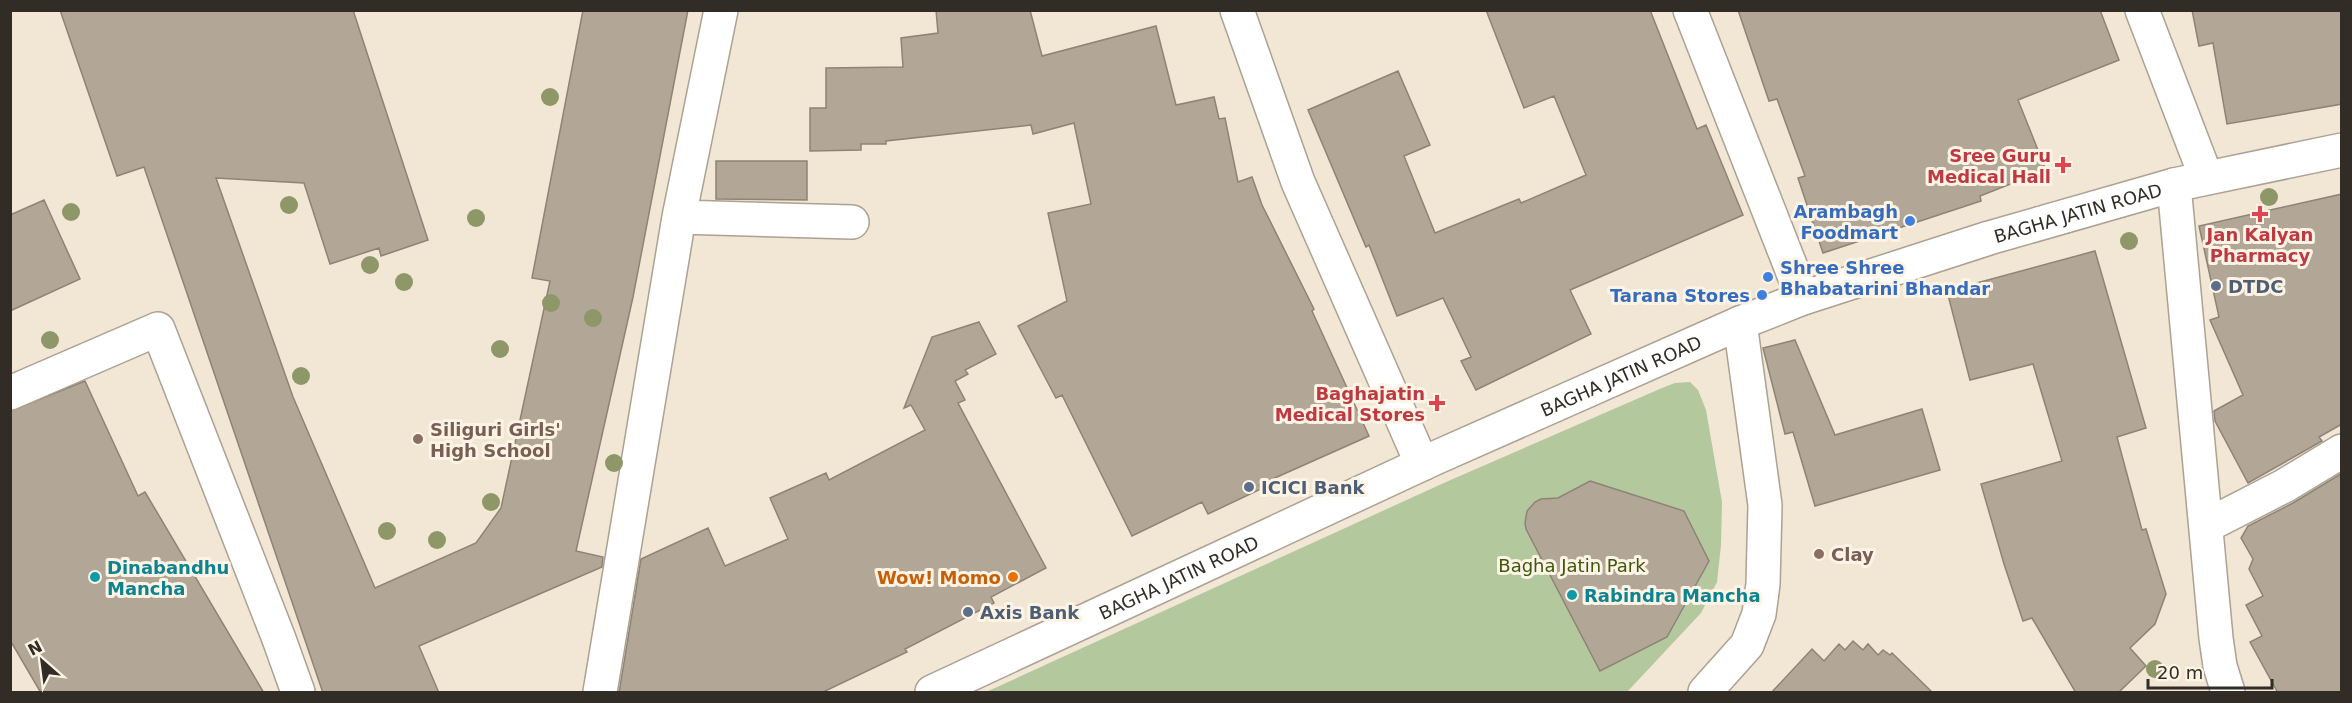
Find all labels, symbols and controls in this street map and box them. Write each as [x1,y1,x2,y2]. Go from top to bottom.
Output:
place label: Sree Guru Medical Hall [1927,145,2051,187]
marker: Sree Guru Medical Hall [2056,158,2070,172]
street label: BAGHA JATIN ROAD [1991,178,2164,247]
place label: Arambagh Foodmart [1794,201,1898,243]
marker: Jan Kalyan Pharmacy [2253,207,2267,221]
marker: Arambagh Foodmart [1903,214,1917,228]
place label: Jan Kalyan Pharmacy [2205,224,2313,266]
place label: Shree Shree Bhabatarini Bhandar [1780,257,1990,299]
marker: Shree Shree Bhabatarini Bhandar [1761,270,1775,284]
place label: DTDC [2228,276,2283,297]
marker: DTDC [2209,279,2223,293]
place label: Tarana Stores [1610,285,1750,306]
marker: Tarana Stores [1755,288,1769,302]
street label: BAGHA JATIN ROAD [1537,331,1705,421]
place label: Baghajatin Medical Stores [1275,383,1425,425]
marker: Baghajatin Medical Stores [1430,396,1444,410]
place label: Siliguri Girls' High School [430,419,561,461]
marker: Siliguri Girls' High School [411,432,425,446]
place label: ICICI Bank [1261,477,1365,498]
marker: ICICI Bank [1242,480,1256,494]
street label: BAGHA JATIN ROAD [1095,531,1262,623]
place label: Clay [1831,544,1874,565]
marker: Clay [1812,547,1826,561]
park label: Bagha Jatin Park [1498,555,1646,576]
place label: Dinabandhu Mancha [107,557,229,599]
place label: Wow! Momo [877,567,1001,588]
marker: Dinabandhu Mancha [88,570,102,584]
marker: Wow! Momo [1006,570,1020,584]
place label: Rabindra Mancha [1584,585,1761,606]
marker: Rabindra Mancha [1565,588,1579,602]
place label: Axis Bank [980,602,1080,623]
marker: Axis Bank [961,605,975,619]
north arrow [12,631,72,691]
text: N [25,637,46,660]
scale bar [2148,652,2272,690]
text: 20 m [2157,662,2203,683]

